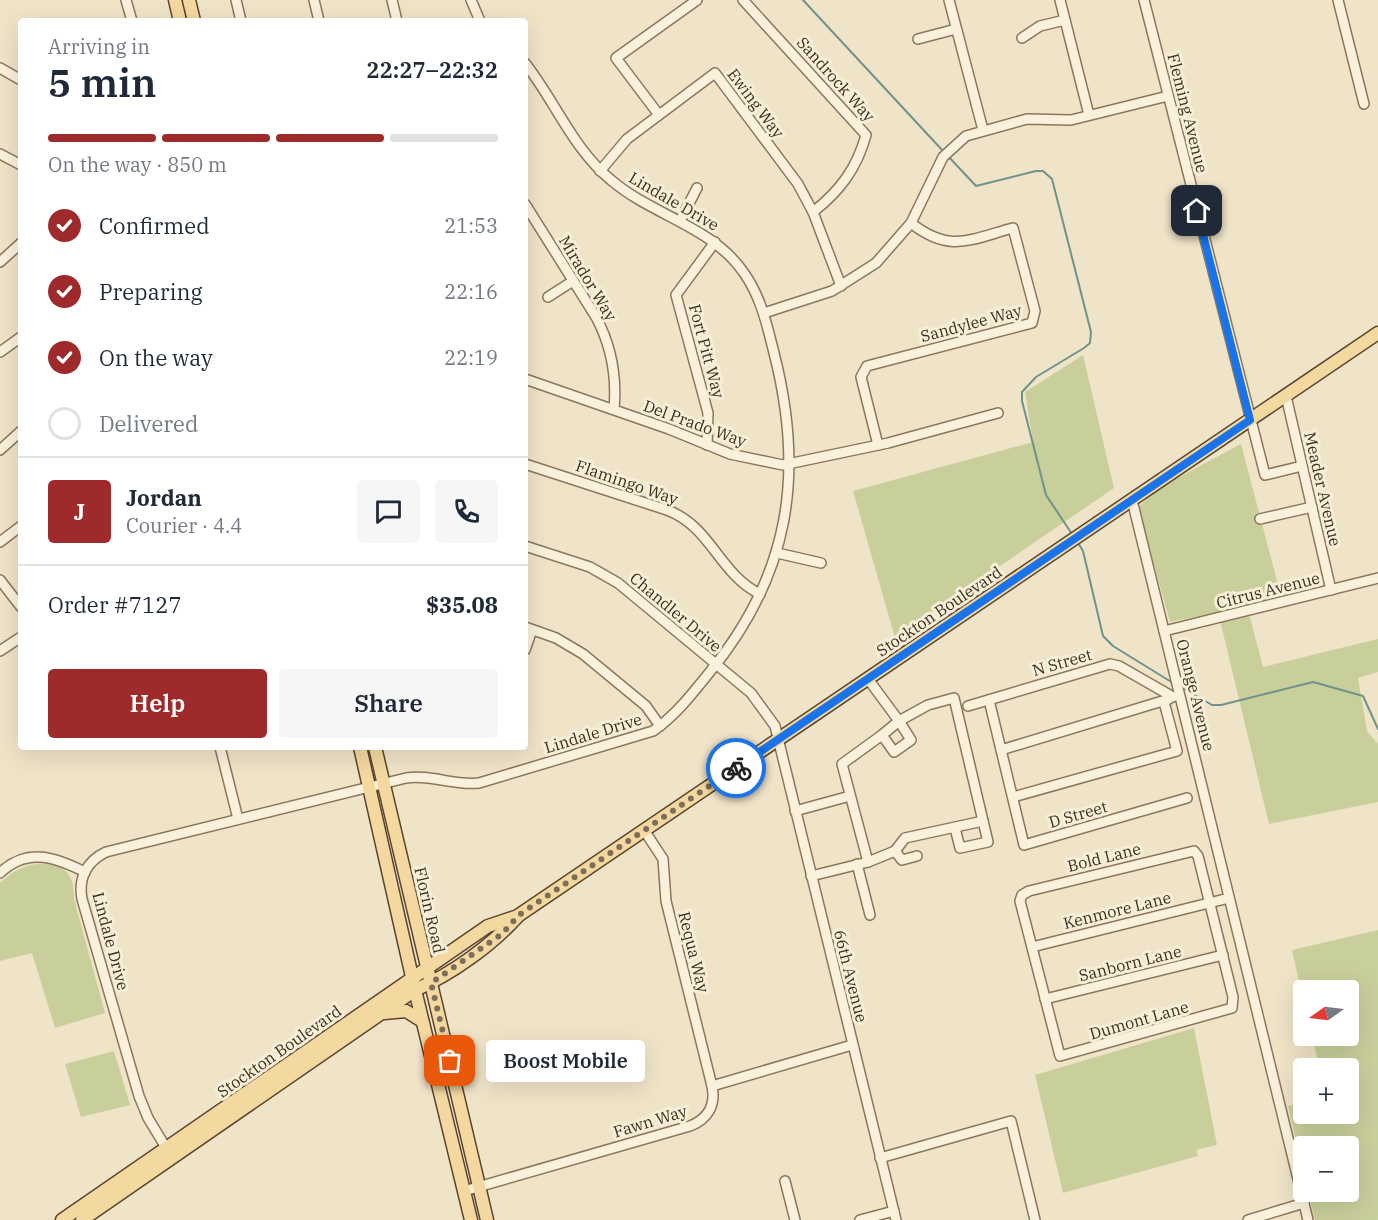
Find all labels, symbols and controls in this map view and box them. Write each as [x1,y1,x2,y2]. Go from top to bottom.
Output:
street label: Sandrock Way [793,32,880,126]
text: Arriving in [48,33,150,60]
street label: Fleming Avenue [1163,51,1213,175]
text: 22:27–22:32 [366,55,498,84]
text: 5 min [48,57,156,108]
street label: Ewing Way [723,64,789,142]
text: On the way · 850 m [48,151,227,178]
street label: Lindale Drive [625,167,723,235]
pin [1171,185,1222,236]
icon: home [1180,194,1213,227]
icon: check [48,209,81,242]
text: Confirmed [99,211,210,240]
text: 21:53 [444,212,498,239]
street label: Mirador Way [555,232,622,325]
icon: check [48,275,81,308]
text: Preparing [99,277,203,306]
text: 22:16 [444,278,498,305]
street label: Sandylee Way [918,300,1024,346]
street label: Fort Pitt Way [685,302,729,401]
icon: check [48,341,81,374]
text: On the way [99,343,213,372]
text: 22:19 [444,344,498,371]
street label: Del Prado Way [641,395,750,451]
text: Delivered [99,409,198,438]
street label: Meader Avenue [1300,430,1346,548]
street label: Flamingo Way [573,455,681,509]
button: chat [357,480,420,543]
button: phone [435,480,498,543]
text: Jordan [126,483,202,512]
text: J [74,497,85,526]
text: Courier · 4.4 [126,512,242,539]
street label: Stockton Boulevard [872,561,1006,660]
street label: Citrus Avenue [1214,567,1322,613]
street label: Chandler Drive [626,568,726,656]
text: Order #7127 [48,590,182,619]
text: $35.08 [426,590,498,619]
street label: Orange Avenue [1172,637,1220,753]
street label: N Street [1030,644,1094,680]
button: Help [48,669,267,738]
button: Share [279,669,498,738]
street label: Lindale Drive [542,709,644,757]
courier [706,738,766,798]
icon: bike [720,752,753,785]
street label: D Street [1046,796,1110,832]
street label: Bold Lane [1065,838,1143,876]
street label: Florin Road [410,865,450,955]
street label: Kenmore Lane [1061,887,1173,933]
street label: Lindale Drive [88,890,134,992]
street label: Requa Way [674,909,714,995]
street label: 66th Avenue [830,928,872,1024]
street label: Sanborn Lane [1077,941,1183,985]
north arrow [1293,980,1359,1046]
map controls [1293,980,1359,1202]
street label: Dumont Lane [1087,996,1191,1044]
street label: Stockton Boulevard [213,1000,345,1101]
pin [424,1035,475,1086]
callout: Boost Mobile [486,1040,645,1082]
icon: bag [433,1044,466,1077]
text: Boost Mobile [503,1047,628,1074]
button: + [1293,1058,1359,1124]
street label: Fawn Way [611,1100,690,1142]
button: − [1293,1136,1359,1202]

